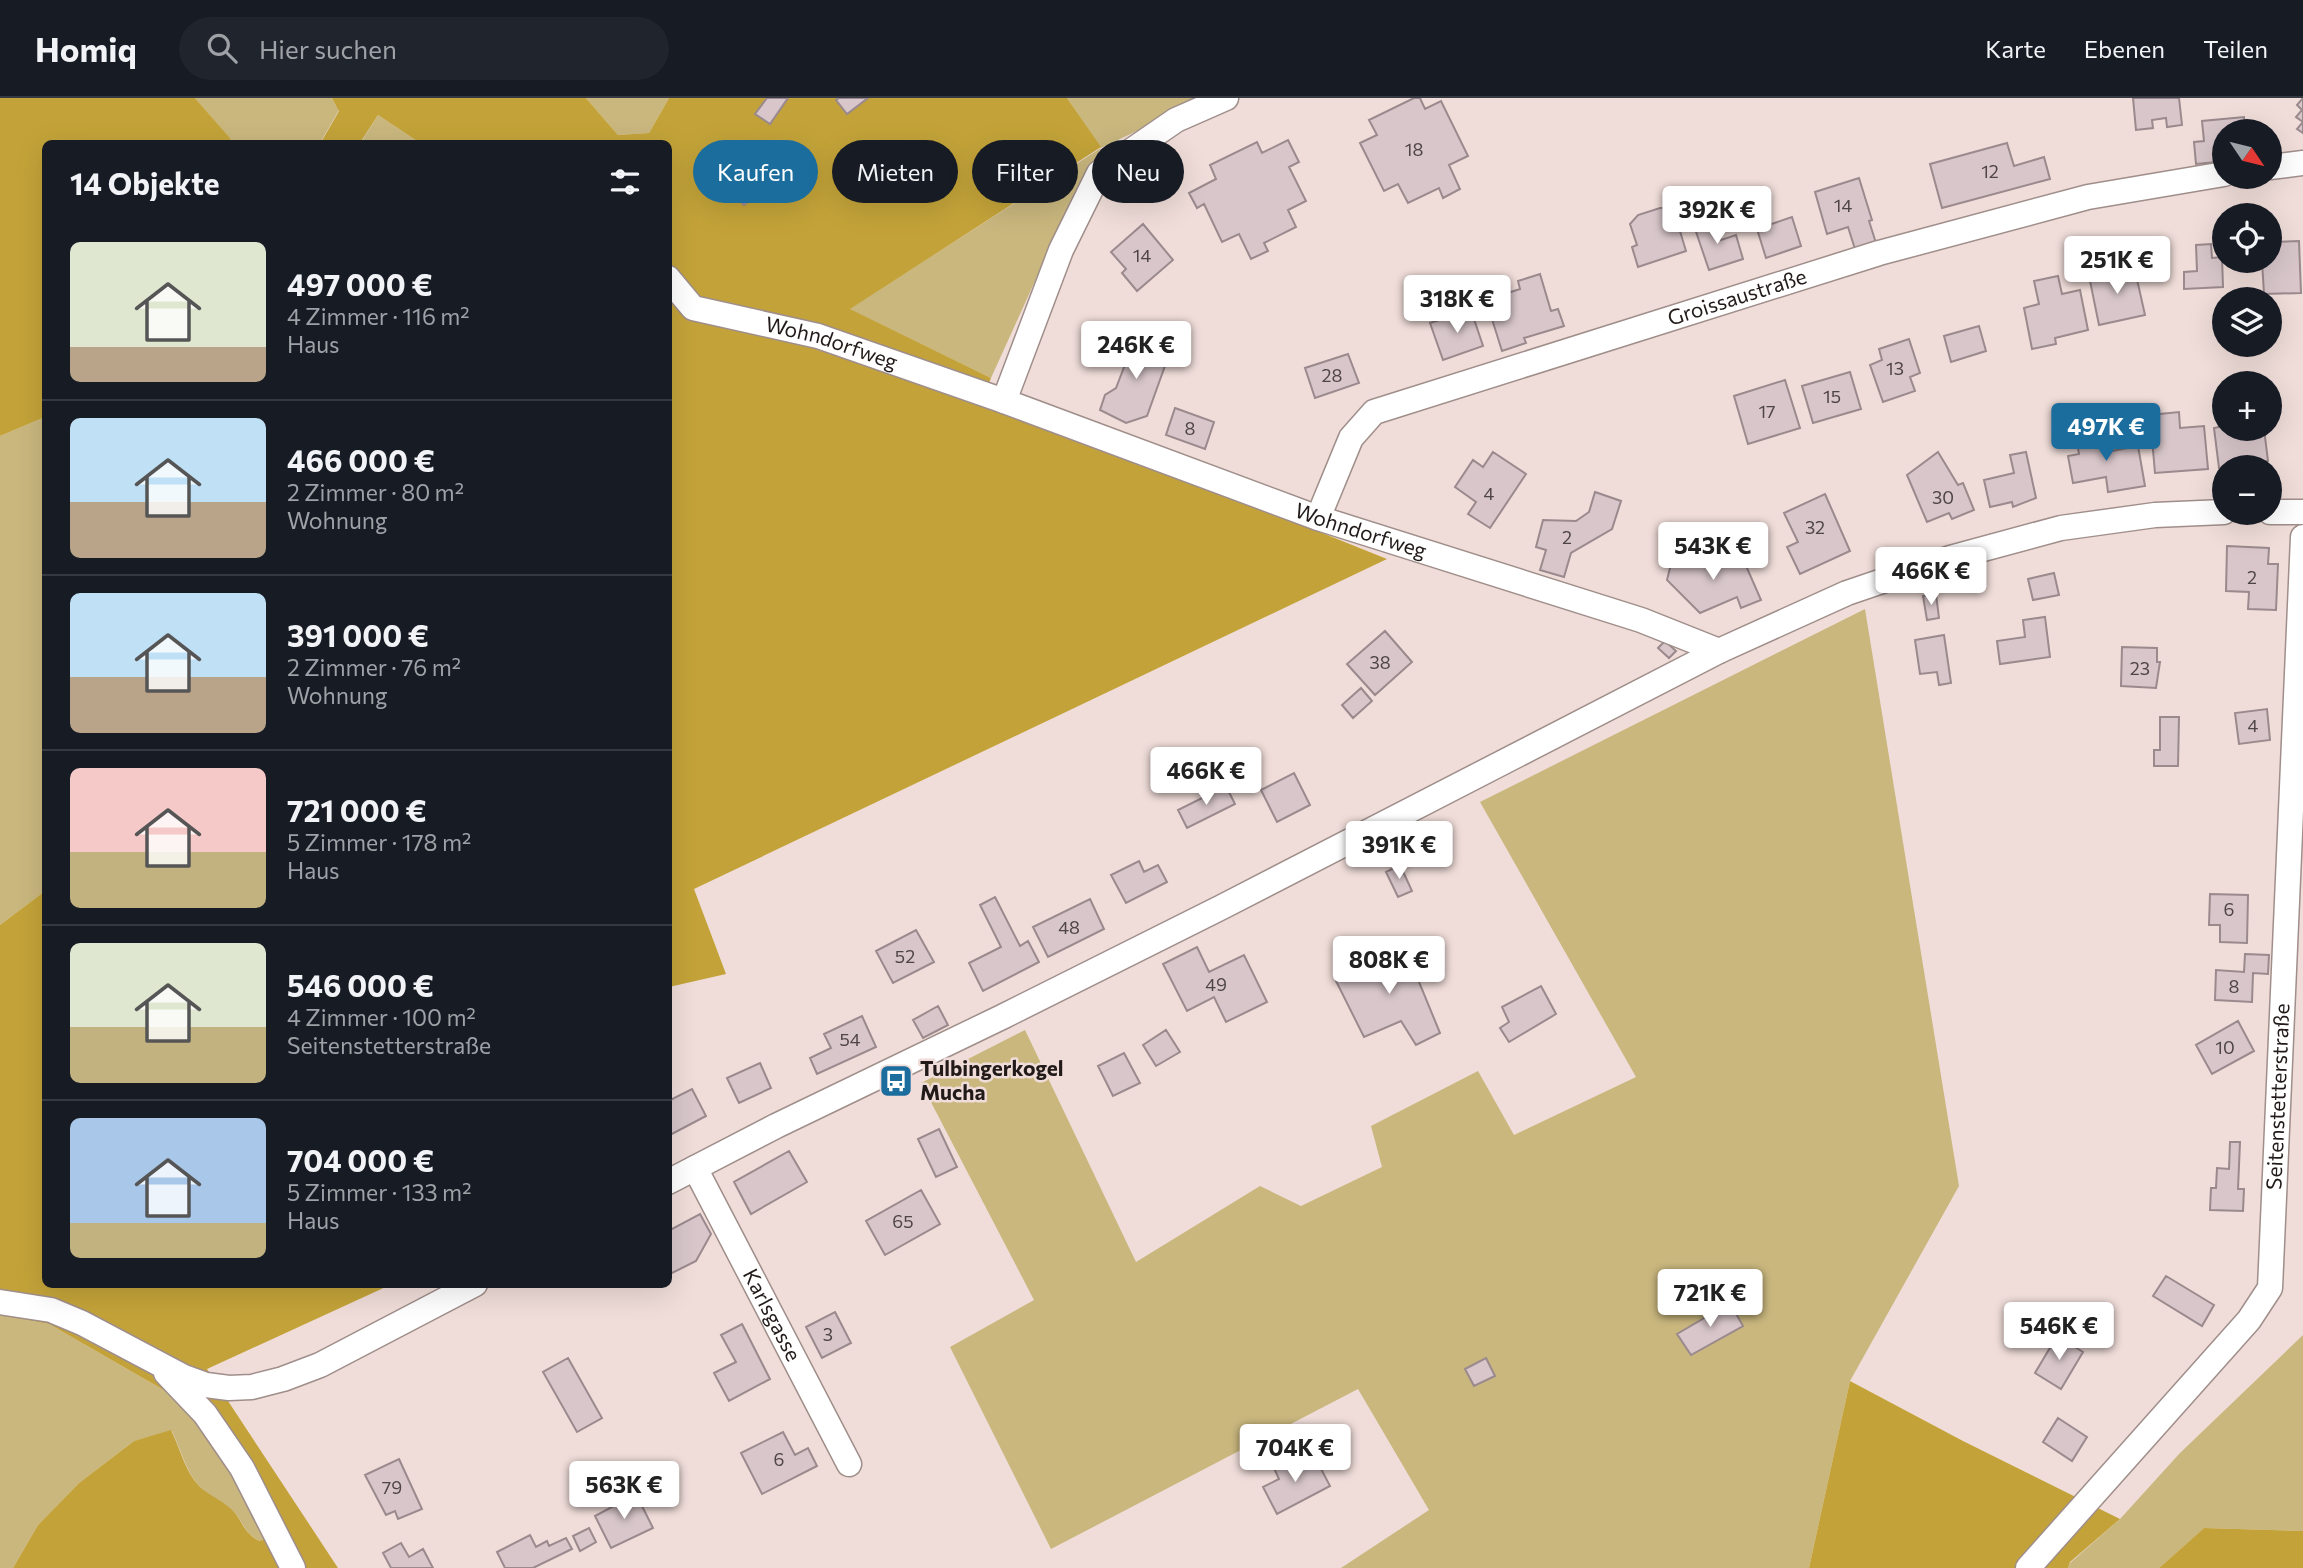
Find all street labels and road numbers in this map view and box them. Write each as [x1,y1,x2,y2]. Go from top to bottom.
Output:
street label: Groissaustraße [1664,263,1809,330]
street label: Wohndorfweg [763,311,901,374]
street label: Wohndorfweg [1292,497,1430,563]
street label: Seitenstetterstraße [2260,1003,2293,1190]
street label: Karlsgasse [739,1264,807,1365]

